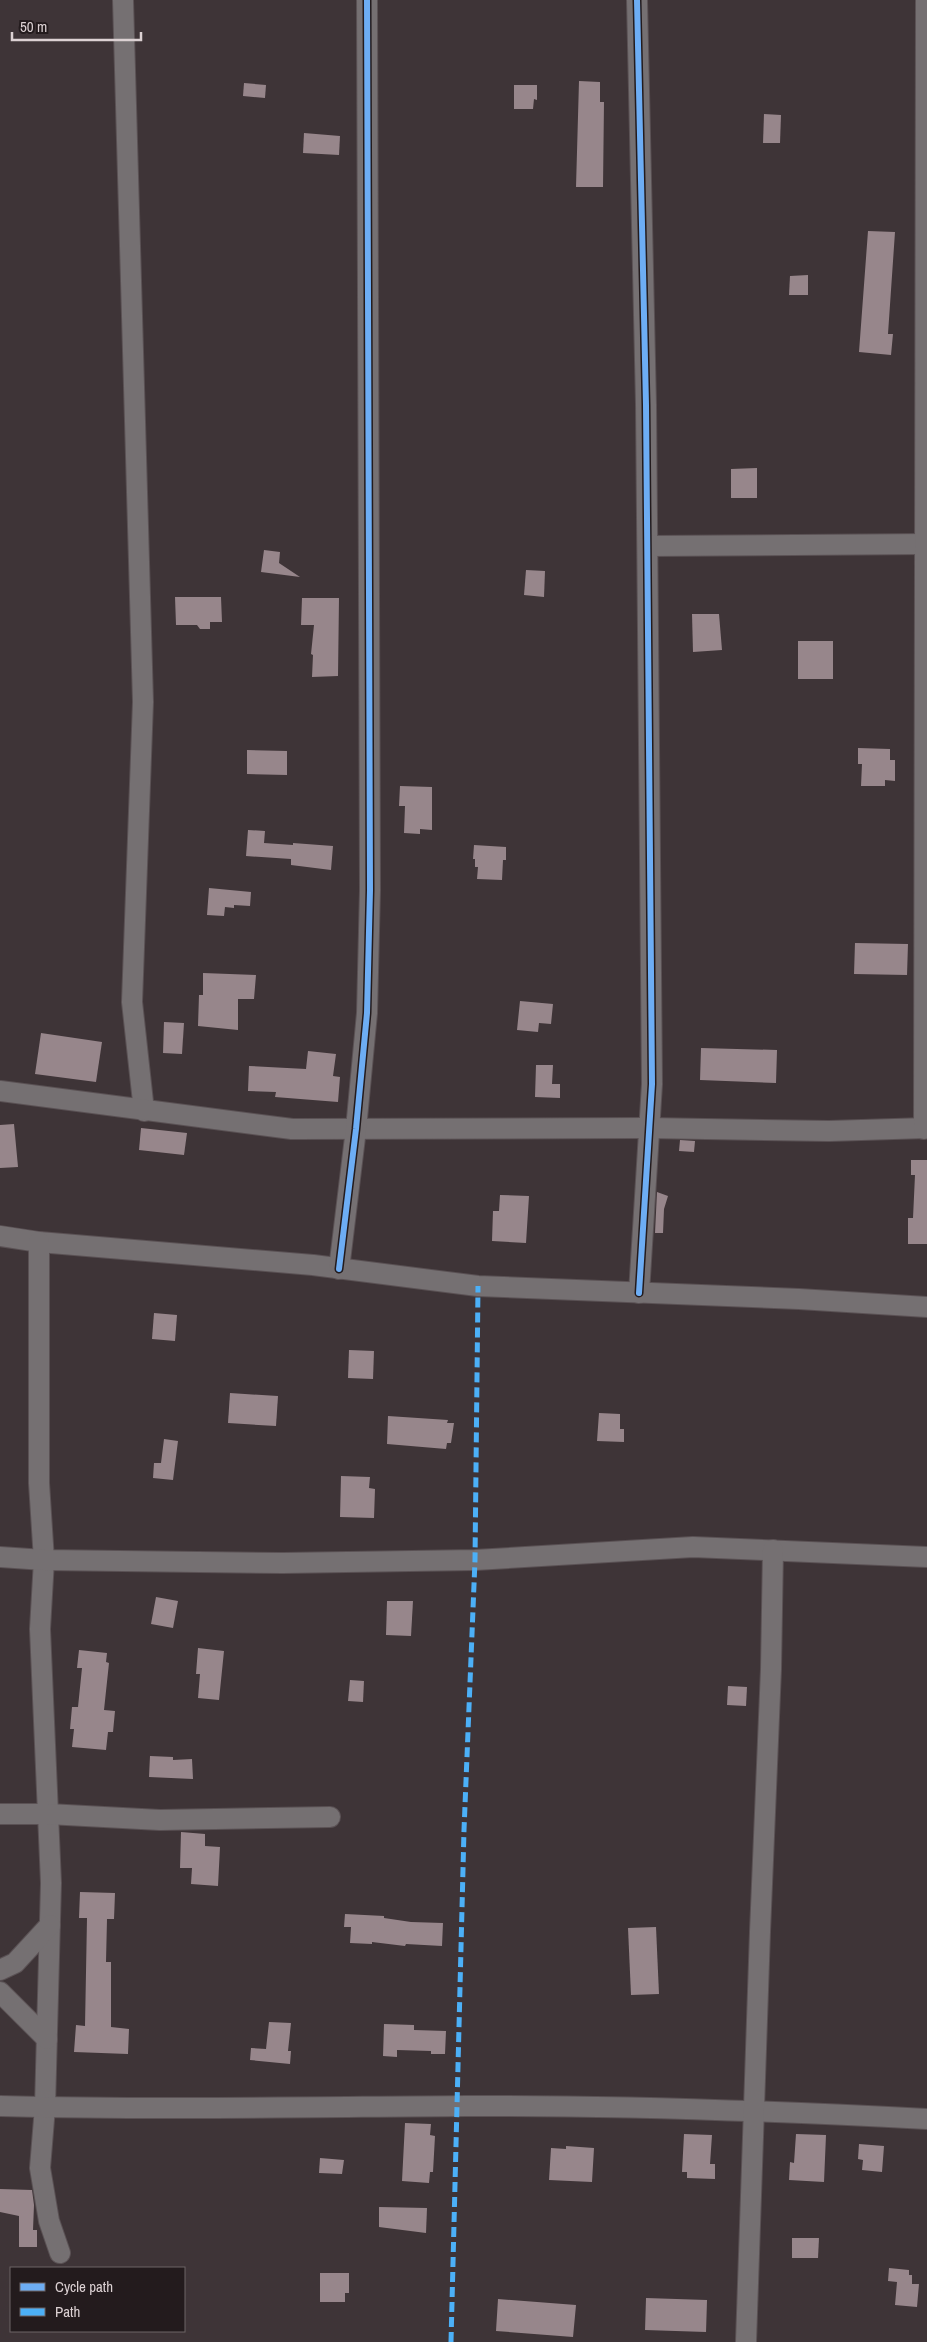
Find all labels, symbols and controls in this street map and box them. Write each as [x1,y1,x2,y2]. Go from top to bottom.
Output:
scale bar [12,10,141,42]
text: 50 m [20,16,47,37]
legend [10,2267,185,2332]
text: Cycle path [55,2276,113,2297]
text: Path [55,2301,80,2322]

